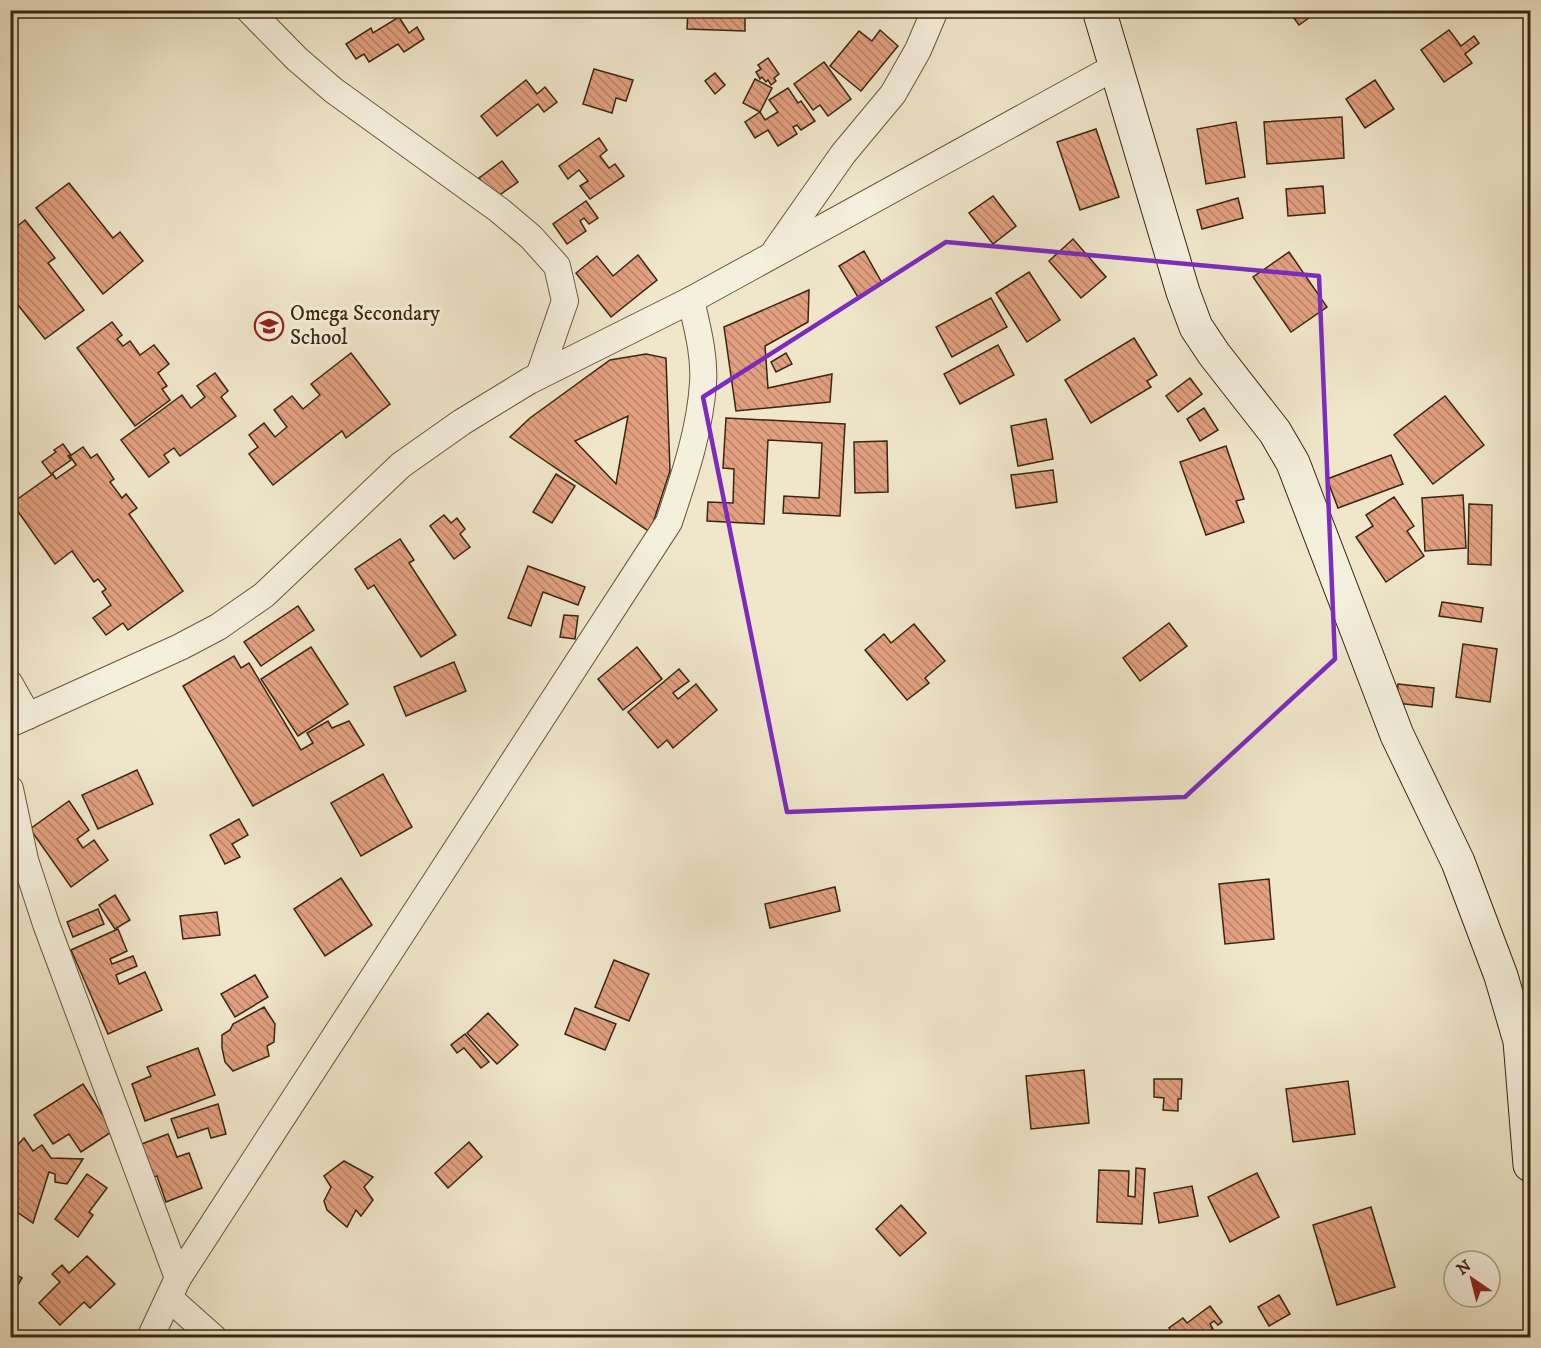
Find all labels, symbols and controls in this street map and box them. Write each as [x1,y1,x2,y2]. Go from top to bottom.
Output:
place label: Omega Secondary School [290,301,441,351]
school or university icon: Omega Secondary School [253,310,285,342]
north arrow [1442,1249,1502,1309]
text: N [1453,1256,1475,1279]

